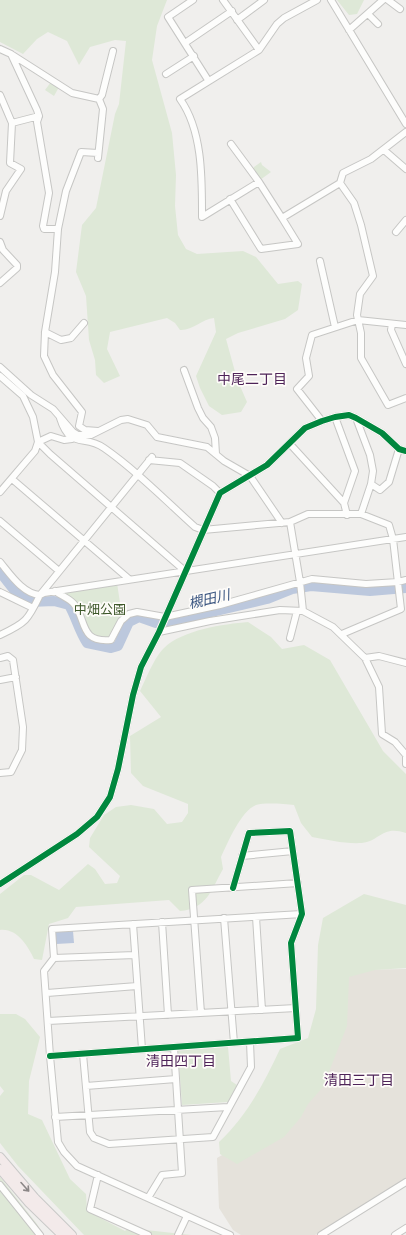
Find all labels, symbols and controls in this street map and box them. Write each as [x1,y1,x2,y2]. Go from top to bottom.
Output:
district label: 中尾二丁目 [217,371,287,388]
water label: 槻田川 [187,586,233,612]
park label: 中畑公園 [74,602,126,617]
district label: 清田四丁目 [146,1053,216,1070]
district label: 清田三丁目 [324,1072,394,1089]
one-way arrow [20,1182,30,1192]

